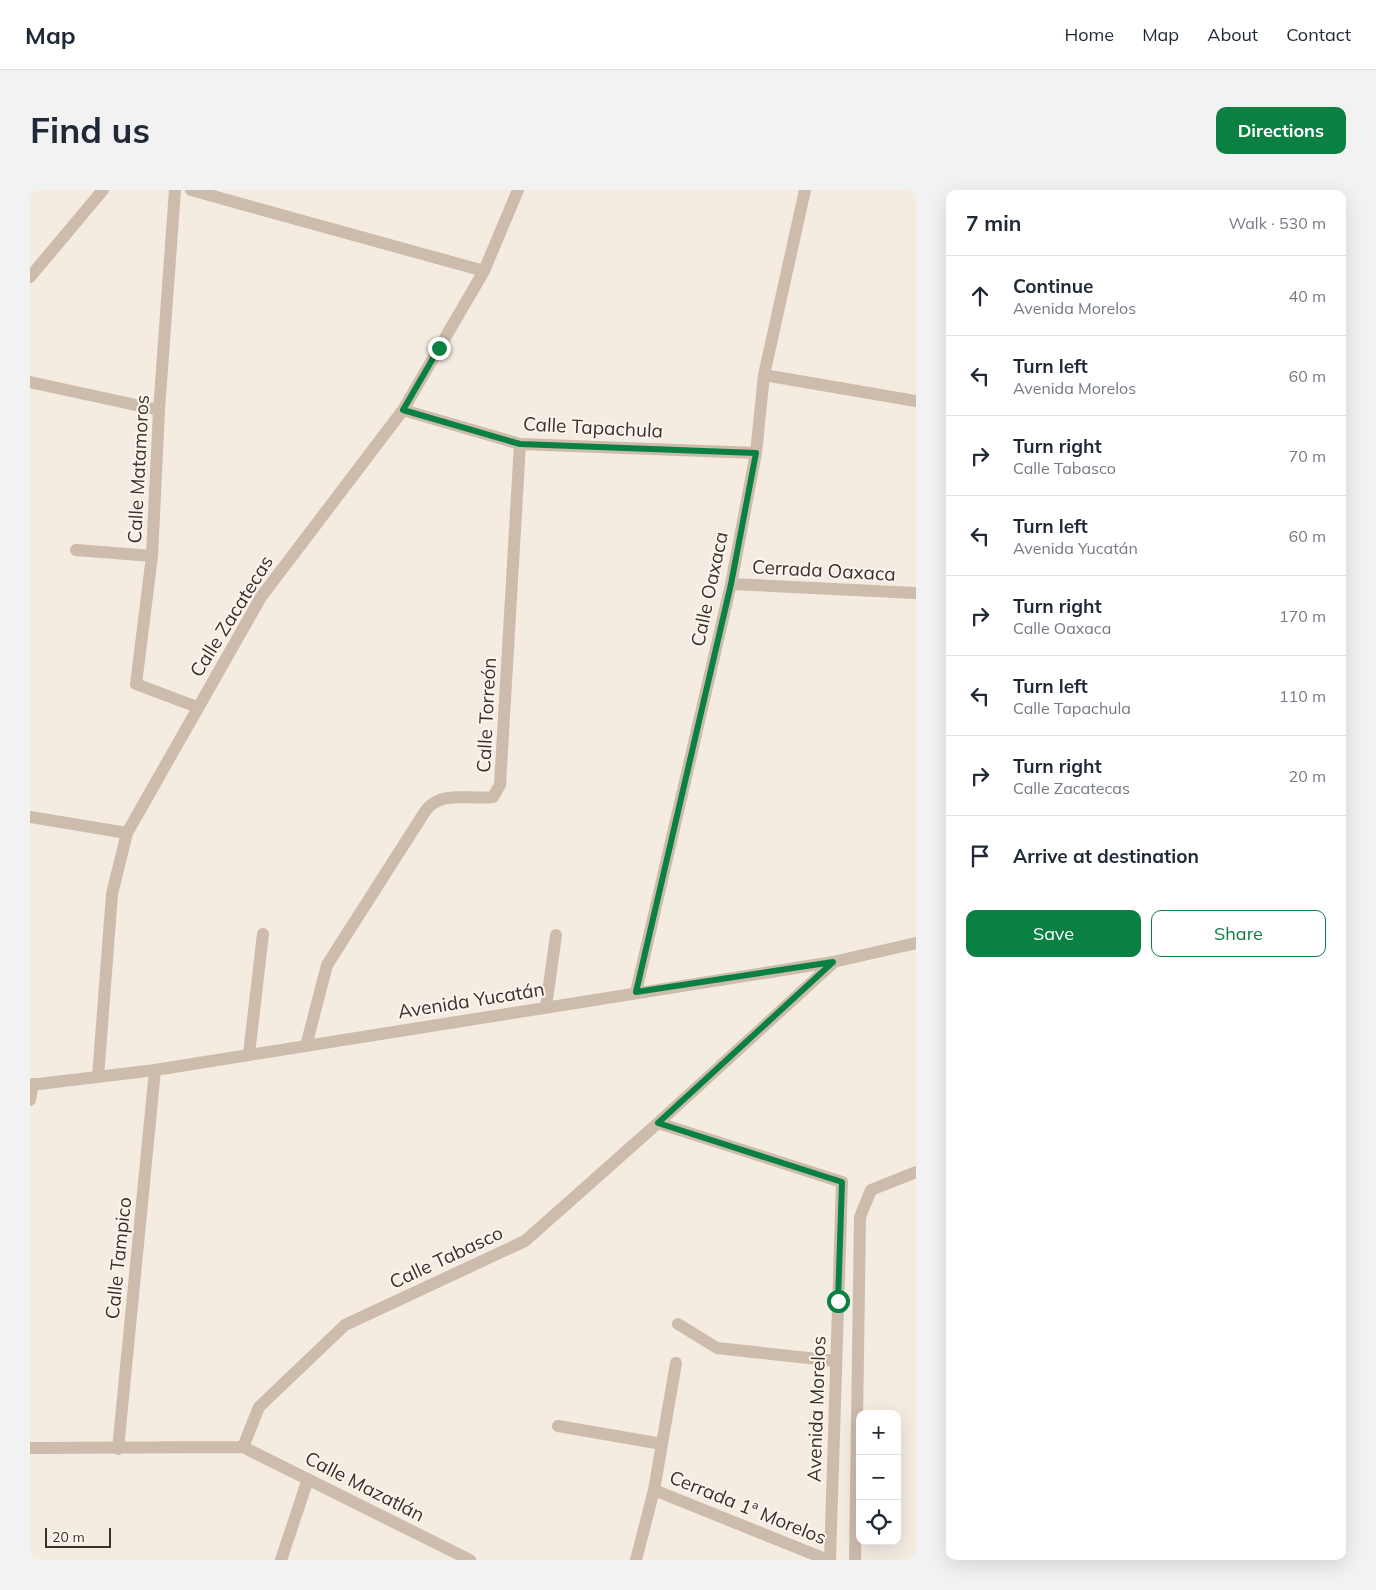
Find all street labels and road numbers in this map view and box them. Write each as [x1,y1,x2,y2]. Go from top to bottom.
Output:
street label: Calle Matamoros [122,394,154,544]
street label: Calle Tapachula [522,411,664,443]
street label: Calle Oaxaca [685,529,733,649]
street label: Calle Zacatecas [184,551,278,681]
street label: Cerrada Oaxaca [752,554,896,586]
street label: Calle Torreón [471,657,501,773]
street label: Avenida Yucatán [396,977,546,1023]
street label: Calle Tampico [100,1196,136,1320]
street label: Calle Tabasco [386,1220,506,1294]
street label: Avenida Morelos [801,1336,831,1482]
street label: Calle Mazatlán [301,1446,429,1526]
street label: Cerrada 1ª Morelos [666,1465,830,1549]

